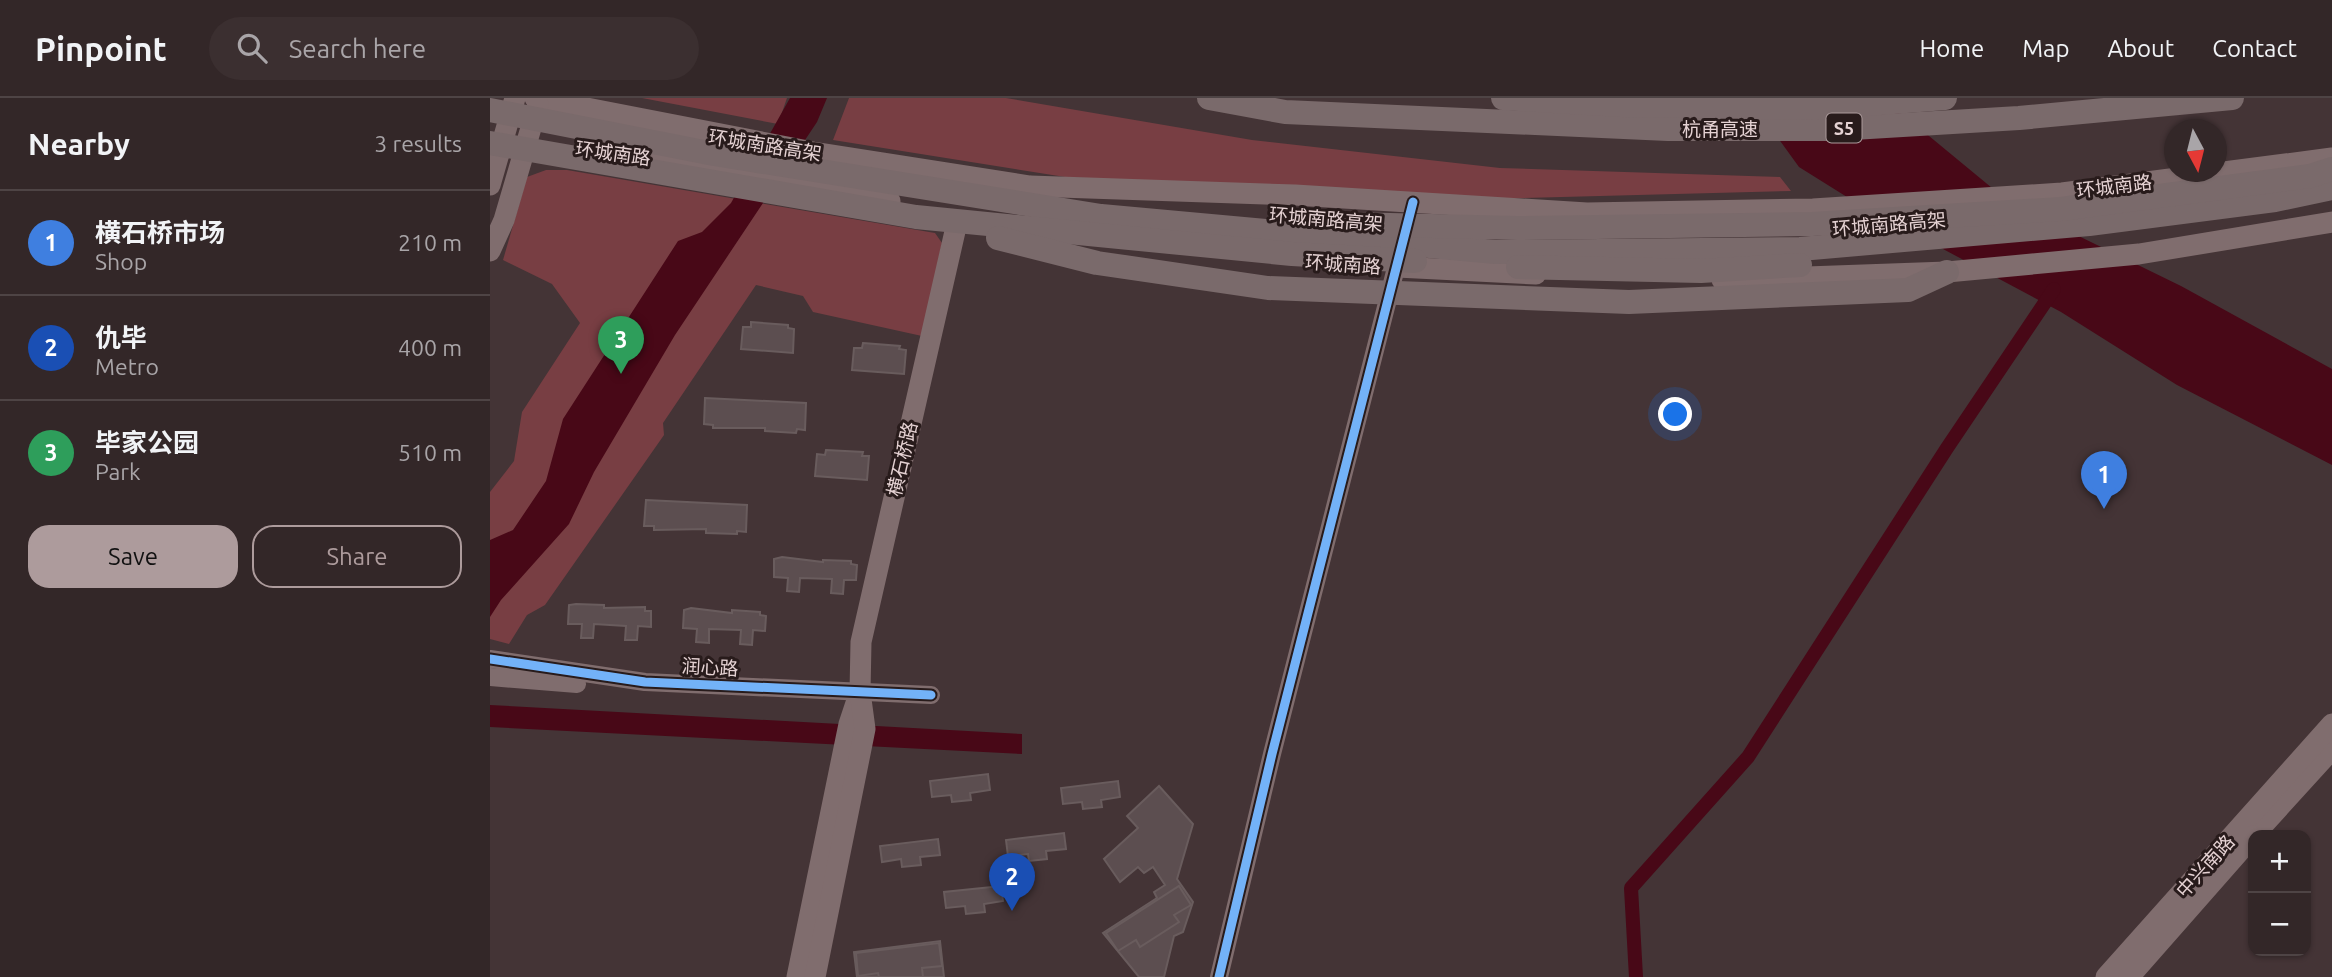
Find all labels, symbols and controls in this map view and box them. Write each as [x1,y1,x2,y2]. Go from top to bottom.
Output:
search box [209,17,699,80]
icon: search [233,29,271,67]
text: Pinpoint [35,30,167,67]
text: Search here [289,34,426,63]
text: Home [1919,35,1984,62]
text: Map [2022,35,2069,62]
text: About [2107,35,2174,62]
text: Contact [2212,35,2297,62]
road number: S5 [1826,113,1862,142]
street label: 杭甬高速 [1682,118,1758,140]
north arrow [2164,119,2227,182]
street label: 环城南路高架 [707,125,823,165]
text: Nearby [28,127,130,161]
text: 3 results [374,131,462,156]
street label: 环城南路 [574,137,652,169]
street label: 环城南路 [2075,170,2153,202]
street label: 环城南路高架 [1268,203,1384,235]
street label: 环城南路高架 [1831,208,1947,240]
text: 横石桥市场 [95,218,225,247]
text: 1 [45,230,57,255]
text: 210 m [398,230,462,255]
text: Shop [95,249,147,274]
street label: 环城南路 [1304,250,1382,278]
pin: 3 [598,316,644,374]
text: 仇毕 [95,323,147,352]
text: 2 [45,335,57,360]
text: 400 m [398,335,462,360]
text: Metro [95,354,159,379]
your location [1658,397,1692,431]
street label: 横石桥路 [883,419,921,499]
text: 毕家公园 [95,428,199,457]
text: 3 [45,440,57,465]
text: 510 m [398,440,462,465]
pin: 1 [2081,451,2127,509]
text: Park [95,459,141,484]
button: Save [28,525,238,588]
button: Share [252,525,462,588]
street label: 润心路 [681,655,739,679]
street label: 中兴南路 [2171,830,2239,902]
map controls [2248,830,2311,956]
button: + [2248,830,2311,893]
pin: 2 [989,853,1035,911]
button: − [2248,893,2311,956]

